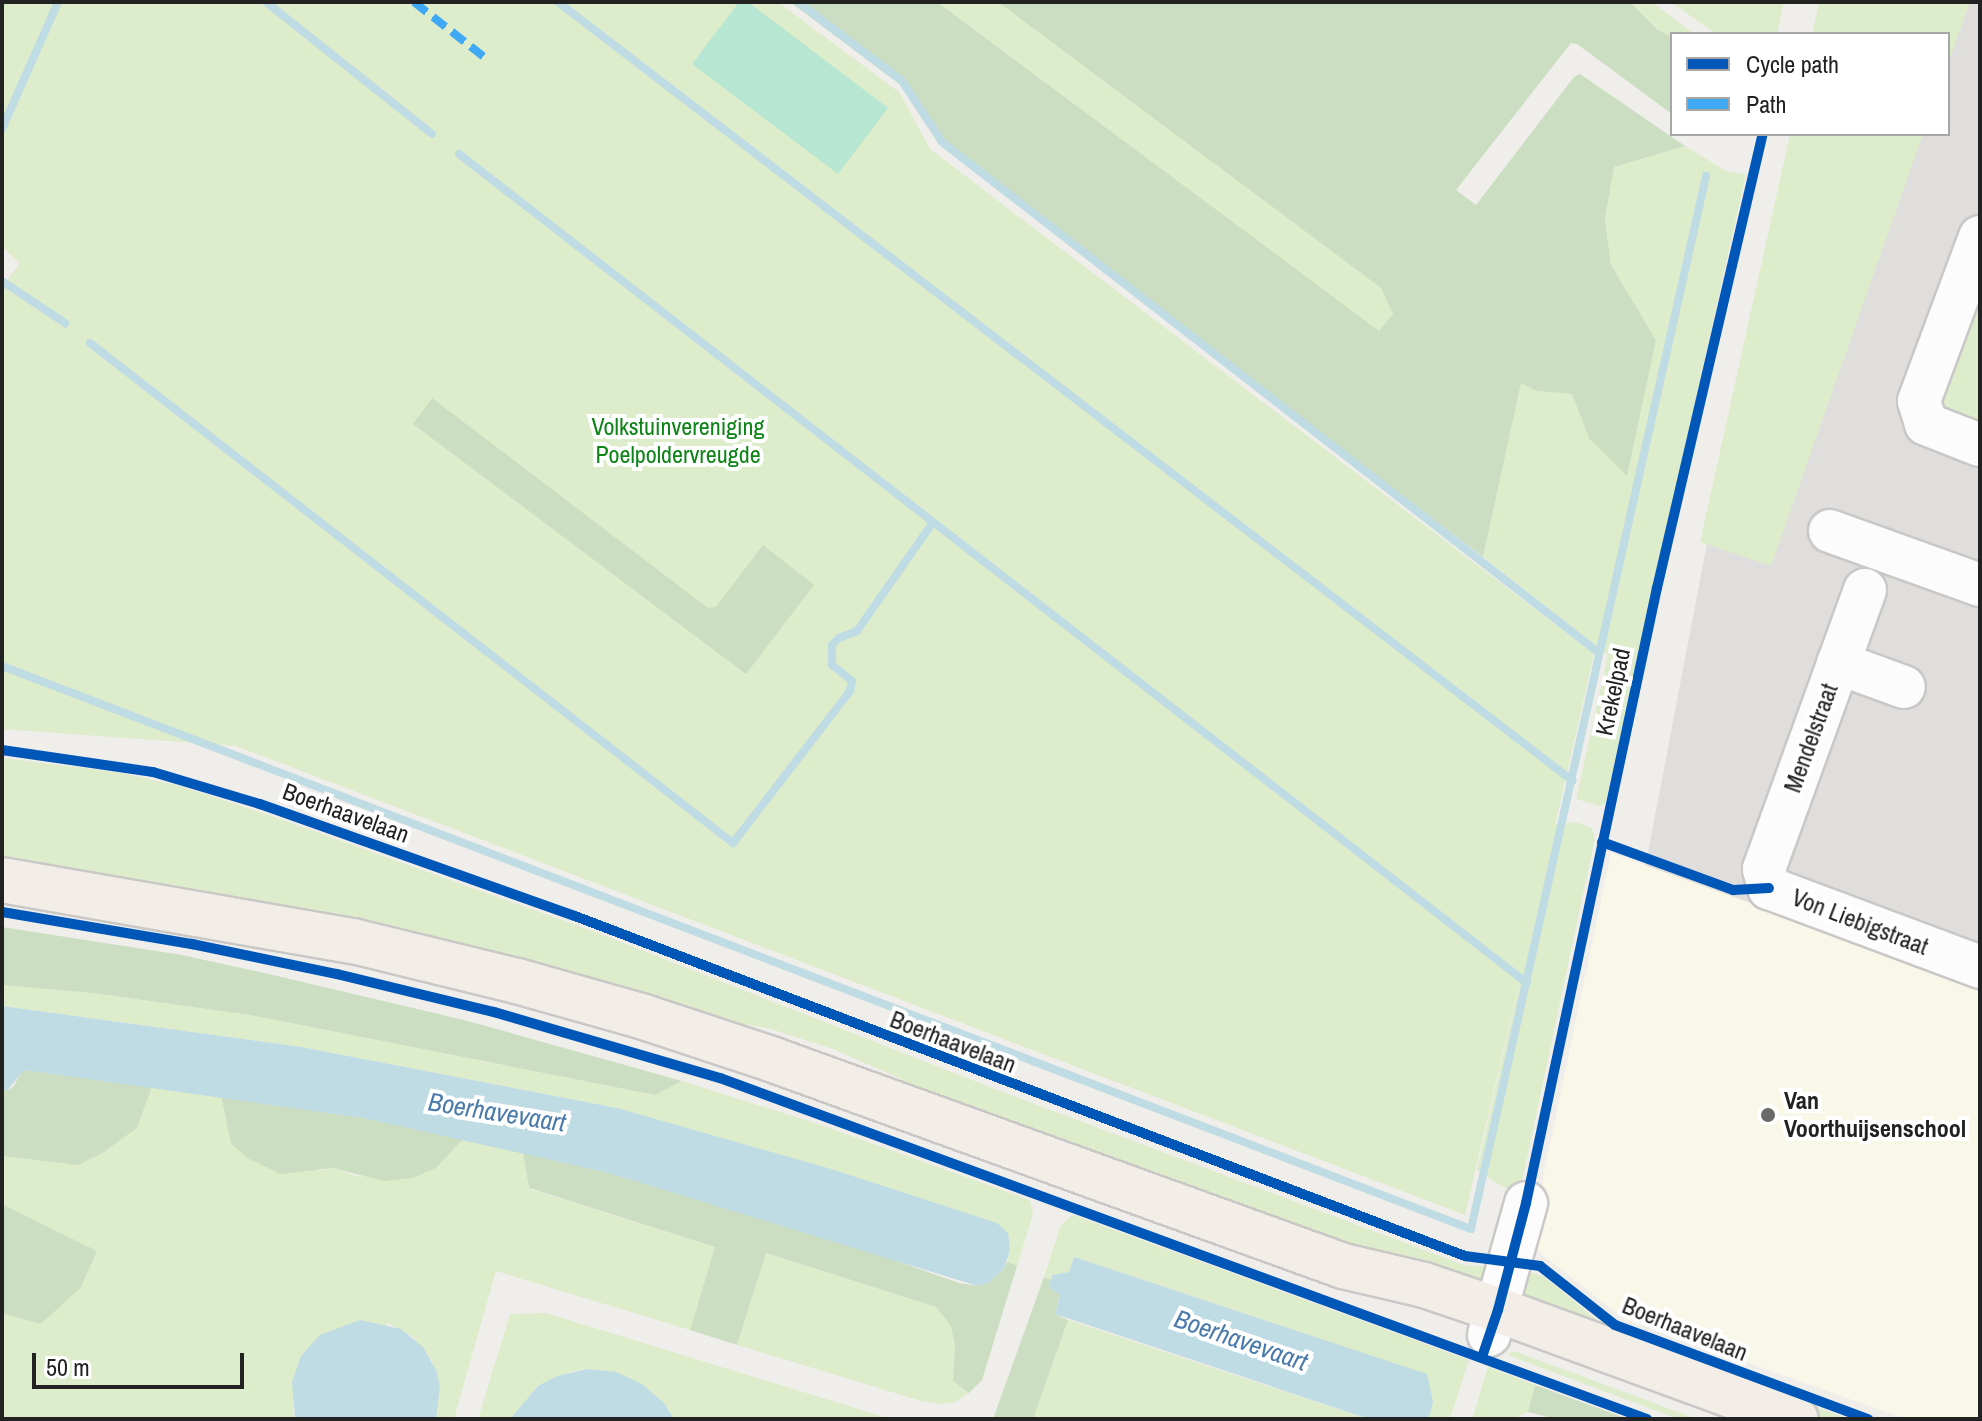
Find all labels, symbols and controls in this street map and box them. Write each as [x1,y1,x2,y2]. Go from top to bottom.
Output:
legend [1670,32,1950,136]
text: Cycle path [1746,48,1839,80]
text: Path [1746,88,1787,120]
park label: Volkstuinvereniging Poelpoldervreugde [592,413,764,469]
street label: Krekelpad [1590,646,1636,738]
street label: Mendelstraat [1778,680,1844,796]
street label: Boerhaavelaan [279,777,413,849]
street label: Von Liebigstraat [1788,883,1932,961]
street label: Boerhaavelaan [886,1005,1020,1079]
water label: Boerhavevaart [426,1086,568,1138]
place label: Van Voorthuijsenschool [1784,1087,1966,1143]
marker: Van Voorthuijsenschool [1759,1106,1777,1124]
street label: Boerhaavelaan [1618,1291,1752,1367]
water label: Boerhavevaart [1170,1303,1312,1377]
scale bar [36,1337,248,1387]
text: 50 m [46,1351,90,1383]

